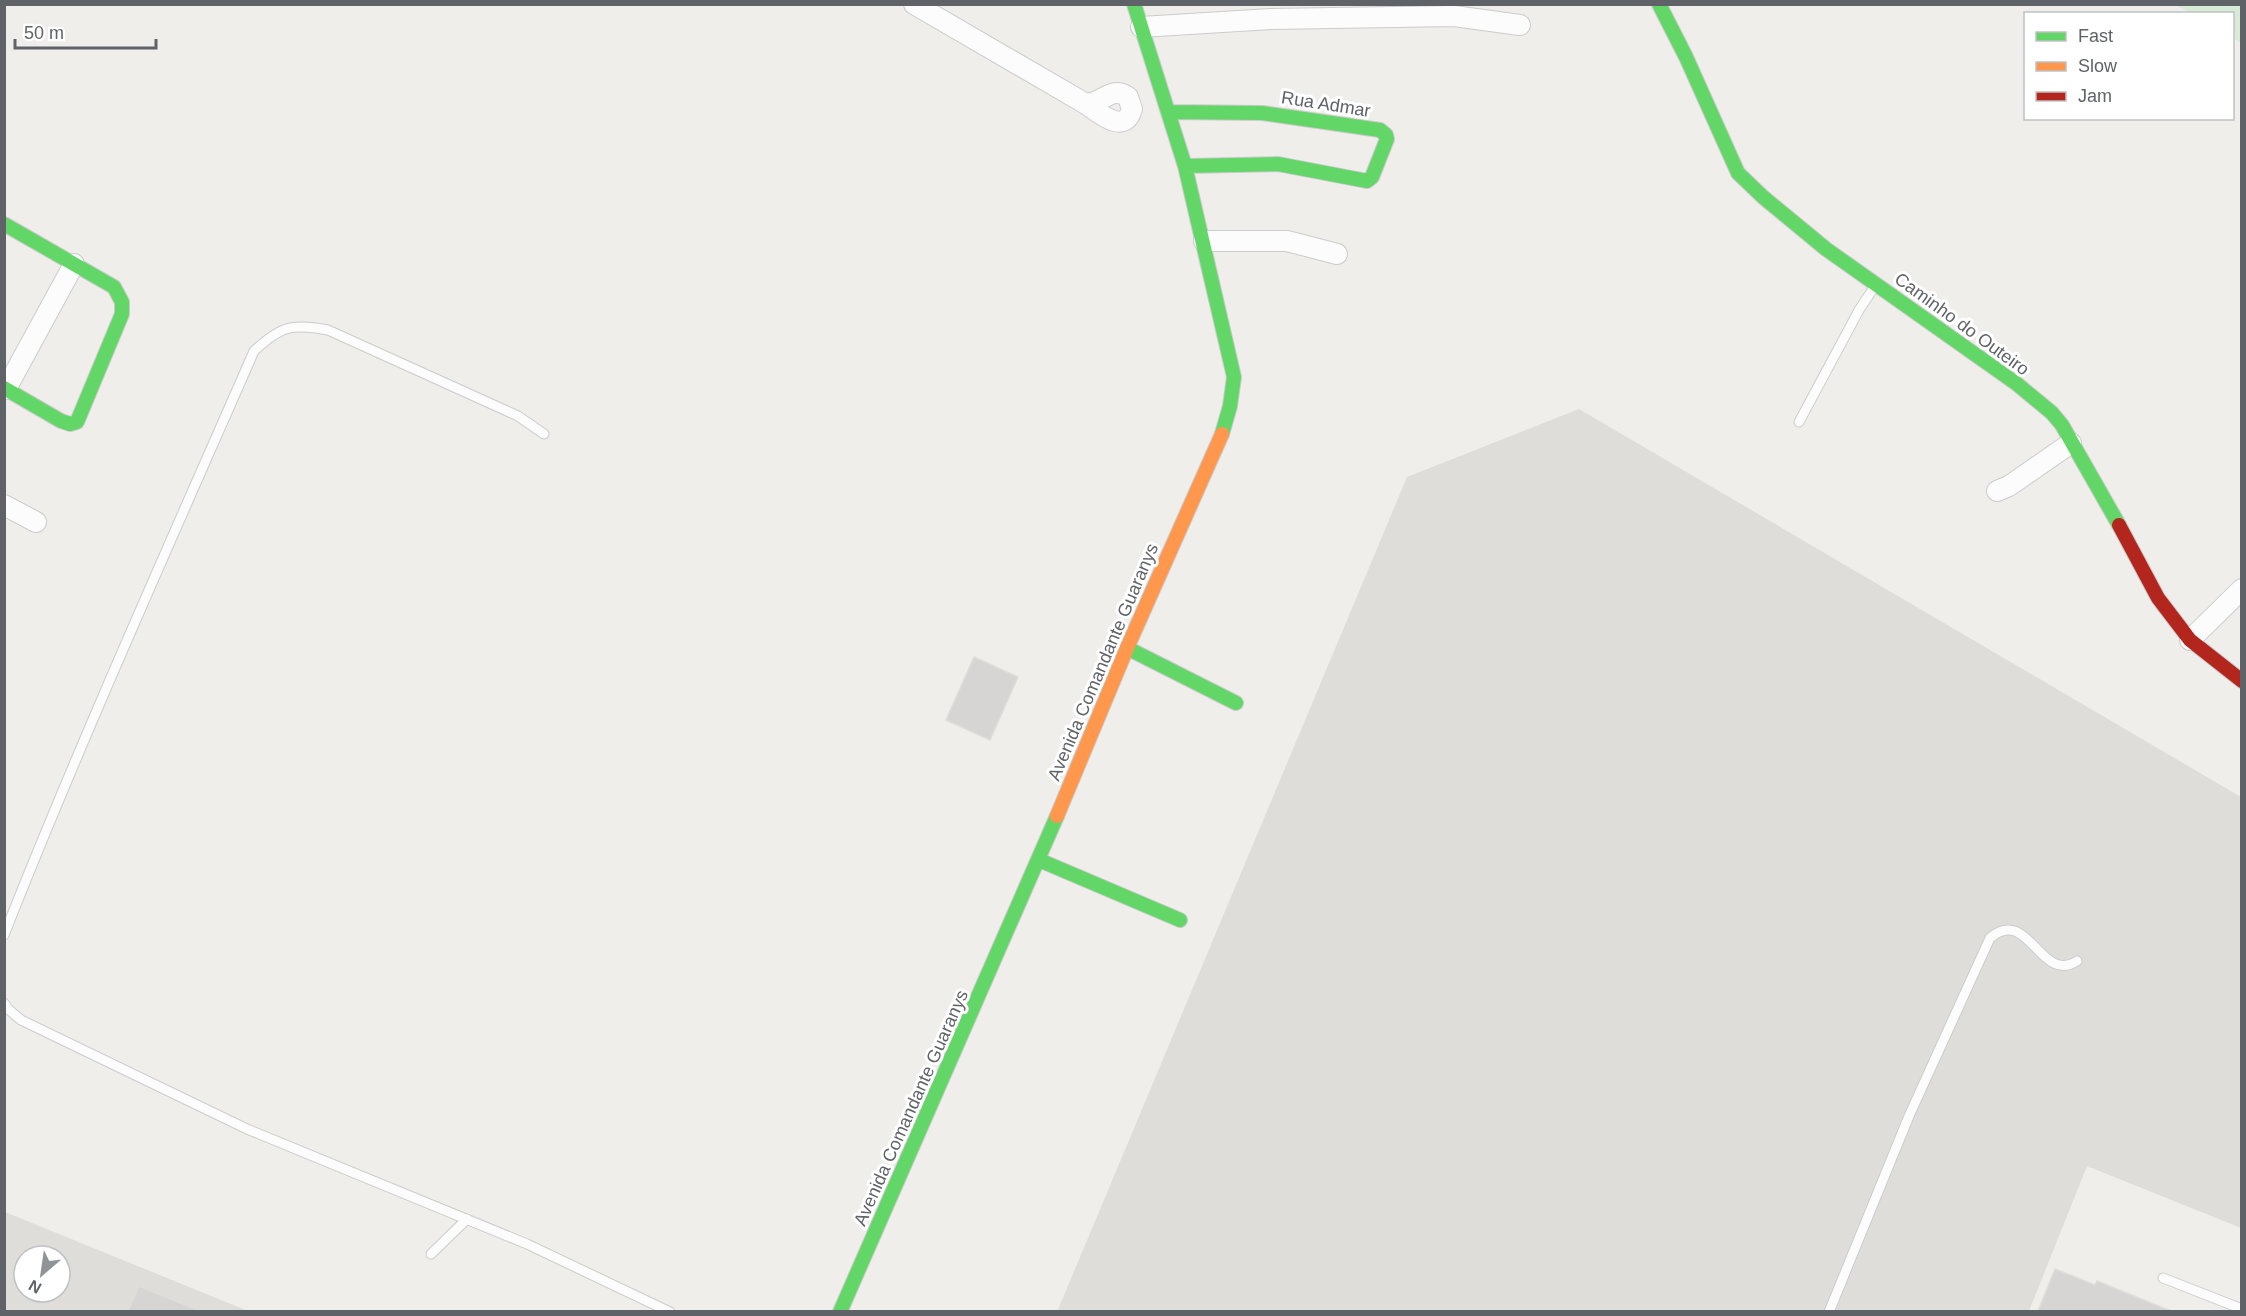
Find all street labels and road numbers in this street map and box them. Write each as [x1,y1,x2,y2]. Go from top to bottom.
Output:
street label: Rua Admar [1280,87,1372,121]
street label: Caminho do Outeiro [1891,269,2033,379]
street label: Avenida Comandante Guaranys [1044,540,1162,784]
street label: Avenida Comandante Guaranys [850,987,972,1229]

